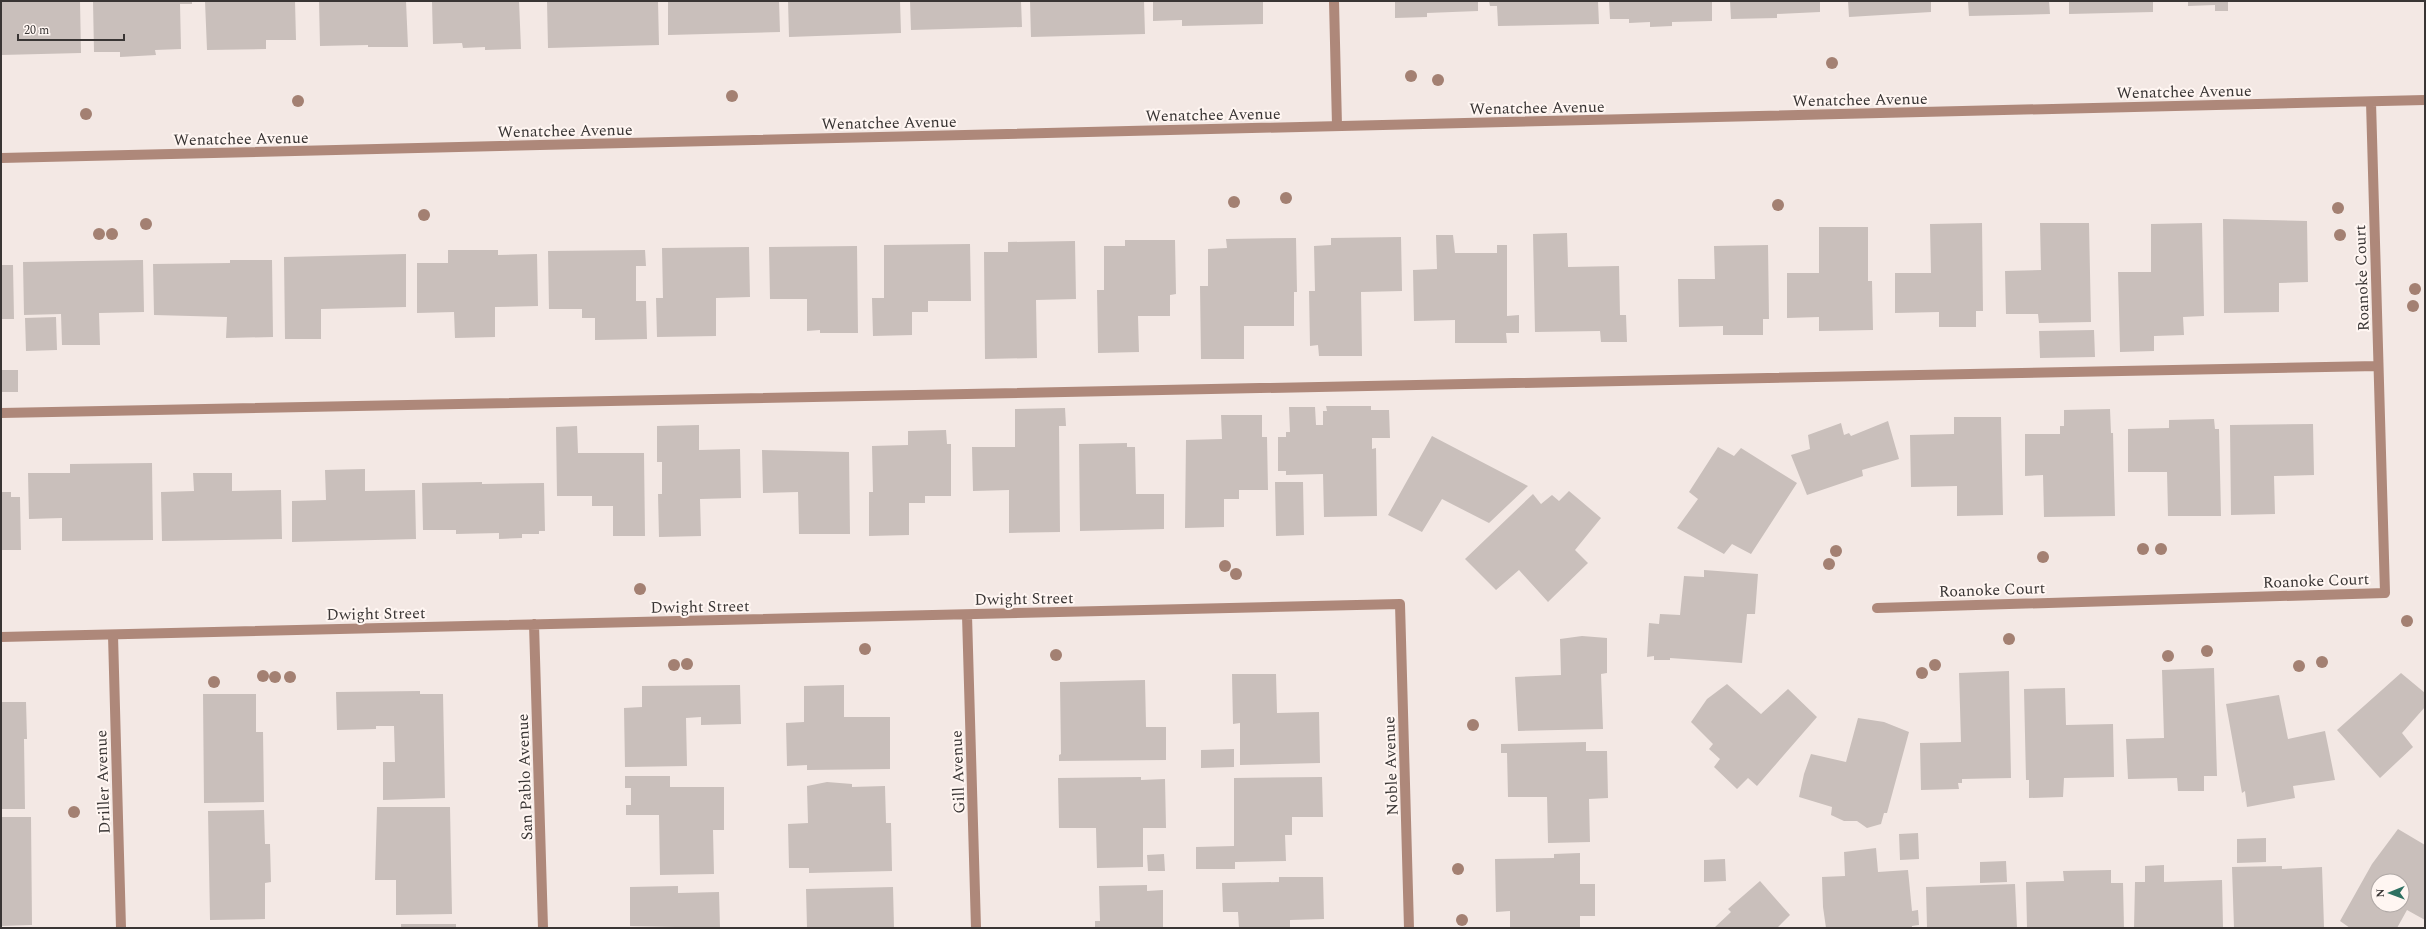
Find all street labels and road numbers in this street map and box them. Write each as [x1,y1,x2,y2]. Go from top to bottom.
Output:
street label: Wenatchee Avenue [2116,79,2252,105]
street label: Wenatchee Avenue [1792,87,1928,113]
street label: Wenatchee Avenue [1469,95,1605,121]
street label: Wenatchee Avenue [1145,102,1281,128]
street label: Wenatchee Avenue [821,110,957,136]
street label: Wenatchee Avenue [497,118,633,144]
street label: Wenatchee Avenue [173,126,309,152]
street label: Roanoke Court [2348,224,2376,332]
street label: Roanoke Court [2262,567,2370,595]
street label: Roanoke Court [1938,576,2046,604]
street label: Dwight Street [974,586,1074,612]
street label: Dwight Street [650,594,750,620]
street label: Dwight Street [326,601,426,627]
street label: San Pablo Avenue [511,713,539,841]
street label: Noble Avenue [1377,716,1405,816]
street label: Driller Avenue [89,730,117,834]
street label: Gill Avenue [945,730,971,814]

